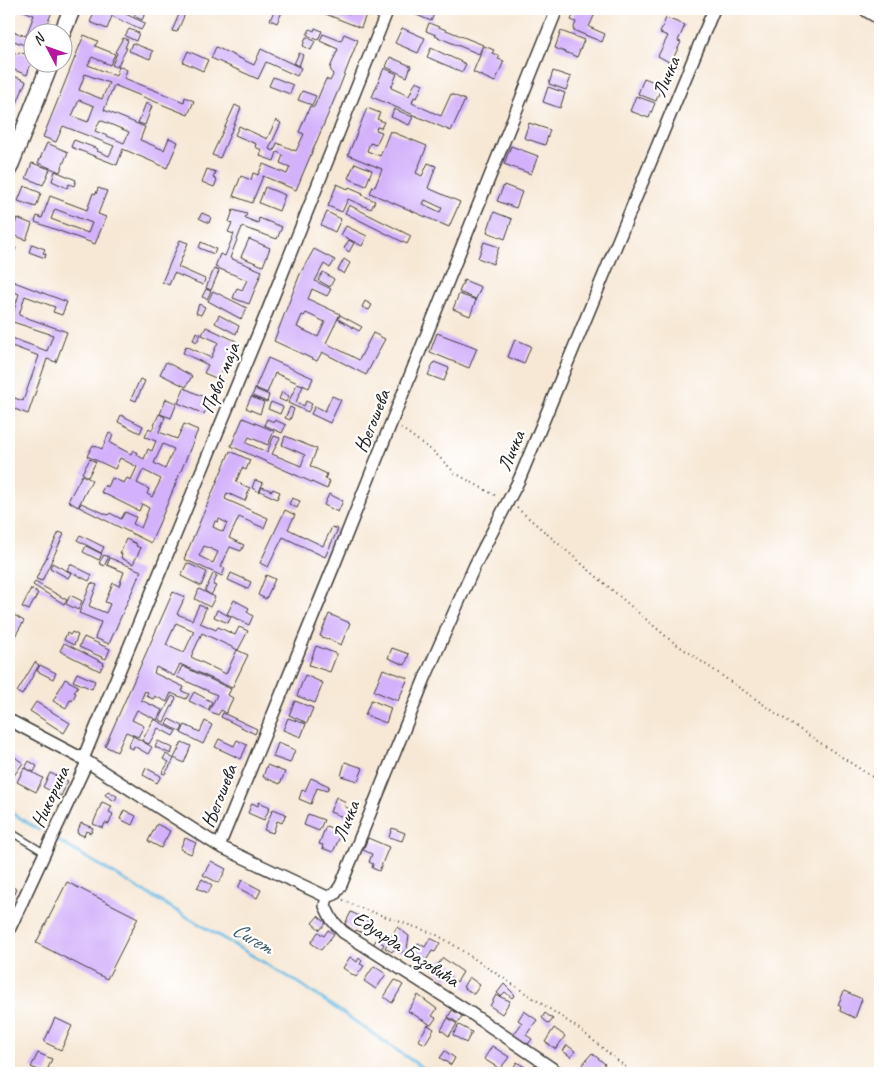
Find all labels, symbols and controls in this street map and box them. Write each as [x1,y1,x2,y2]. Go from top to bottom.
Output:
north arrow [22,22,72,72]
text: N [29,29,49,49]
street label: Личка [646,51,686,101]
street label: Првог маја [195,338,246,417]
street label: Његошева [348,385,396,456]
street label: Личка [491,425,531,475]
street label: Његошева [195,760,243,831]
street label: Никорина [25,761,76,832]
street label: Личка [327,795,366,845]
street label: Едуарда Базовића [348,905,465,994]
water label: Сигет [228,916,280,961]

